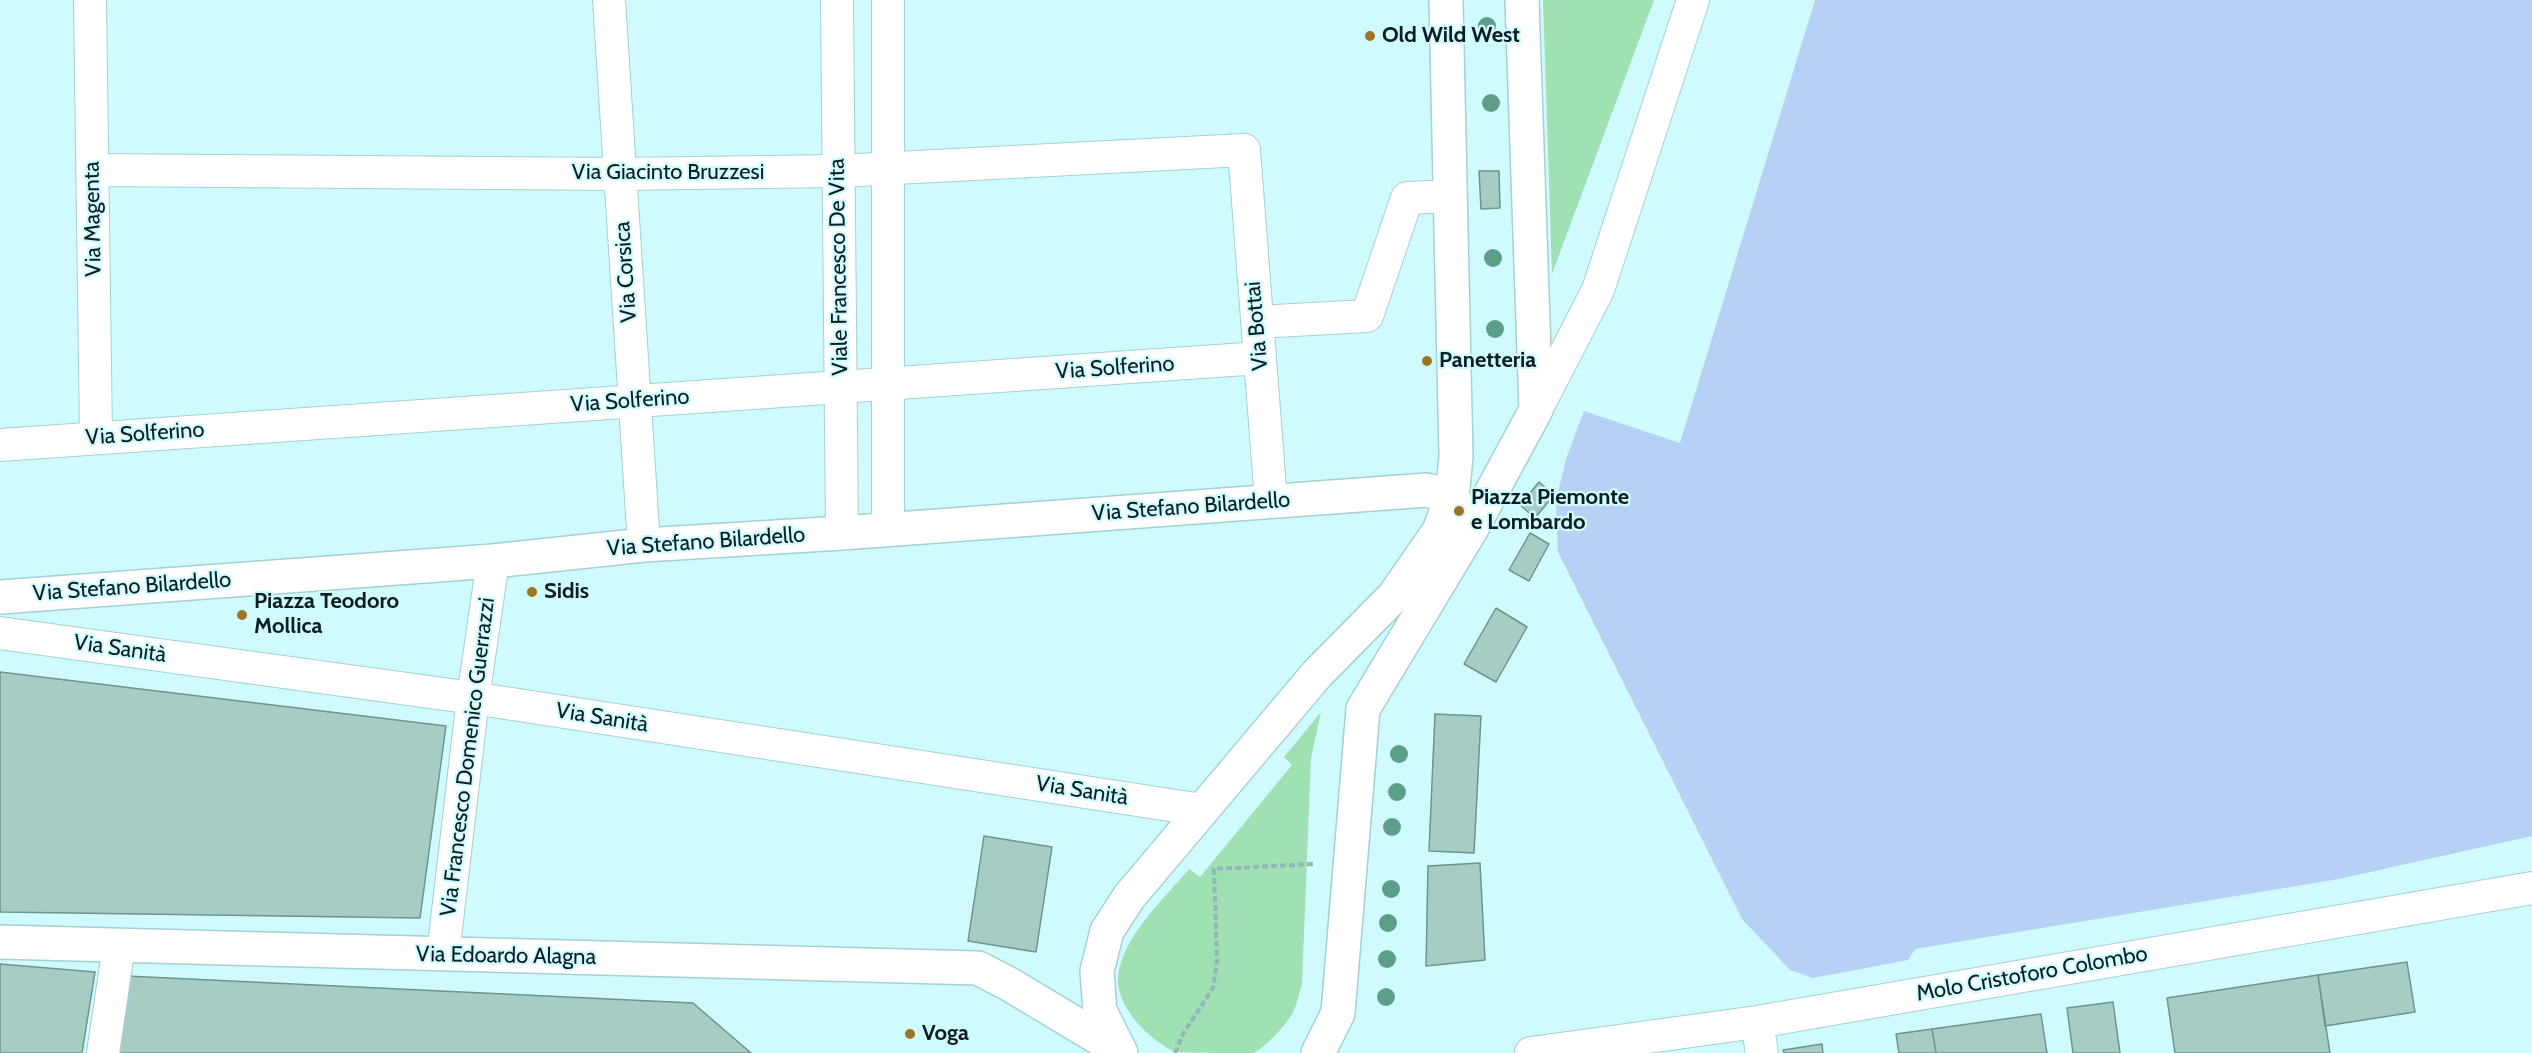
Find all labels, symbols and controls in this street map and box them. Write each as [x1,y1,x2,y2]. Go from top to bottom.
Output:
place label: Old Wild West [1382,23,1520,49]
marker: Old Wild West [1363,29,1377,43]
street label: Viale Francesco De Vita [824,158,854,376]
street label: Via Giacinto Bruzzesi [572,160,764,186]
street label: Via Magenta [79,161,107,277]
street label: Via Corsica [609,221,643,323]
street label: Via Bottai [1240,280,1274,372]
place label: Panetteria [1439,348,1536,374]
street label: Via Solferino [1055,351,1175,385]
marker: Panetteria [1420,354,1434,368]
street label: Via Solferino [570,384,690,418]
street label: Via Solferino [85,417,205,451]
place label: Piazza Piemonte e Lombardo [1471,485,1629,536]
street label: Via Stefano Bilardello [1091,487,1291,527]
marker: Piazza Piemonte e Lombardo [1452,504,1466,518]
street label: Via Stefano Bilardello [606,522,806,562]
street label: Via Stefano Bilardello [32,567,232,607]
place label: Sidis [544,579,589,605]
marker: Sidis [525,585,539,599]
place label: Piazza Teodoro Mollica [254,589,399,640]
street label: Via Francesco Domenico Guerrazzi [435,596,501,918]
marker: Piazza Teodoro Mollica [235,608,249,622]
street label: Via Sanità [72,629,168,669]
street label: Via Sanità [554,698,650,738]
street label: Via Sanità [1034,771,1130,811]
street label: Via Edoardo Alagna [416,941,596,971]
street label: Molo Cristoforo Colombo [1914,941,2150,1007]
place label: Voga [922,1021,969,1047]
marker: Voga [903,1027,917,1041]

